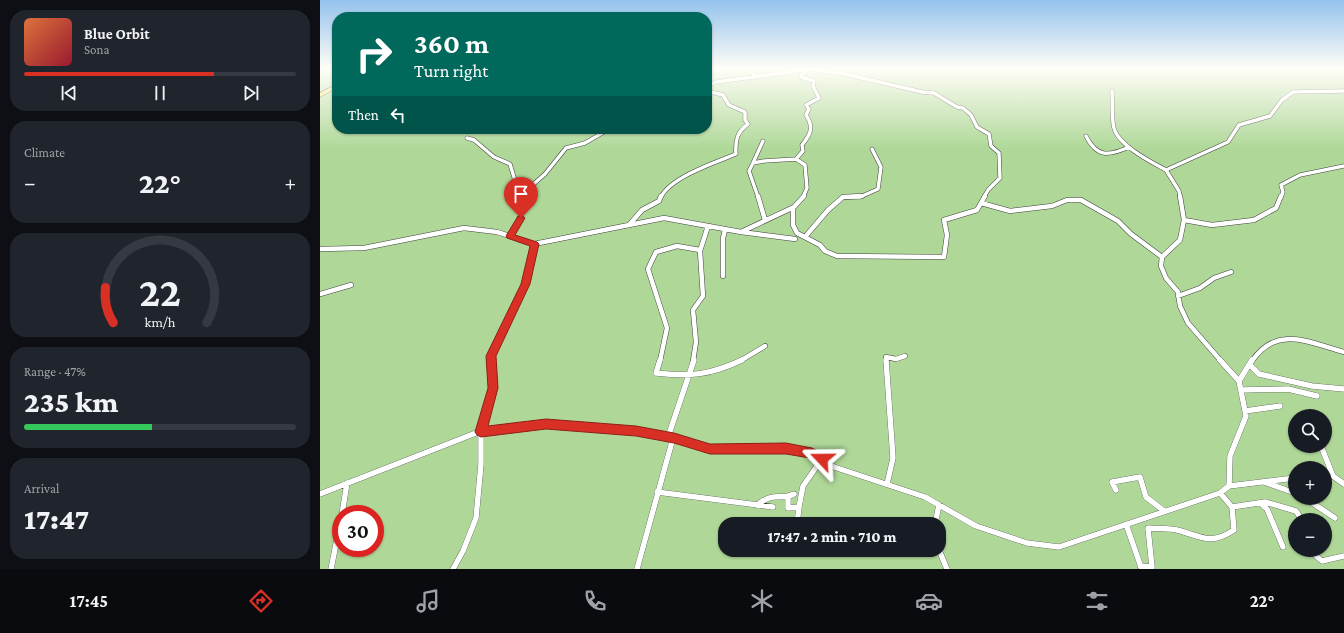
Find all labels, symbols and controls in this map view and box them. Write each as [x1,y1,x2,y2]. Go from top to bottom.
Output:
text: Blue Orbit [84,26,150,42]
icon: right [348,28,400,80]
text: 360 m [414,28,489,59]
text: Sona [84,42,110,57]
text: Turn right [414,61,488,81]
icon: previous [58,82,80,104]
icon: pause [149,82,171,104]
icon: next [240,82,262,104]
icon: left [387,104,409,126]
text: Then [348,107,379,123]
text: Climate [24,145,65,160]
text: 22° [139,166,181,199]
text: − [24,170,36,195]
text: + [284,170,296,195]
pin [504,177,538,218]
icon: arrive [510,183,532,205]
text: 22 [139,268,181,314]
text: km/h [145,313,176,329]
text: Range · 47% [24,364,86,379]
text: 235 km [24,385,118,418]
map controls [1288,409,1332,557]
button: search [1288,409,1332,453]
position arrow [801,438,843,480]
button: + [1288,461,1332,505]
text: Arrival [24,481,59,496]
text: 17:47 [24,502,89,535]
speed limit sign: 30 [332,505,384,557]
button: − [1288,513,1332,557]
text: 17:47 · 2 min · 710 m [767,529,897,545]
icon: directions [247,587,275,615]
icon: music [414,587,442,615]
icon: phone [581,587,609,615]
icon: climate [748,587,776,615]
icon: car [915,587,943,615]
icon: filters [1083,587,1111,615]
text: 17:45 [70,591,108,611]
text: 22° [1250,591,1274,611]

